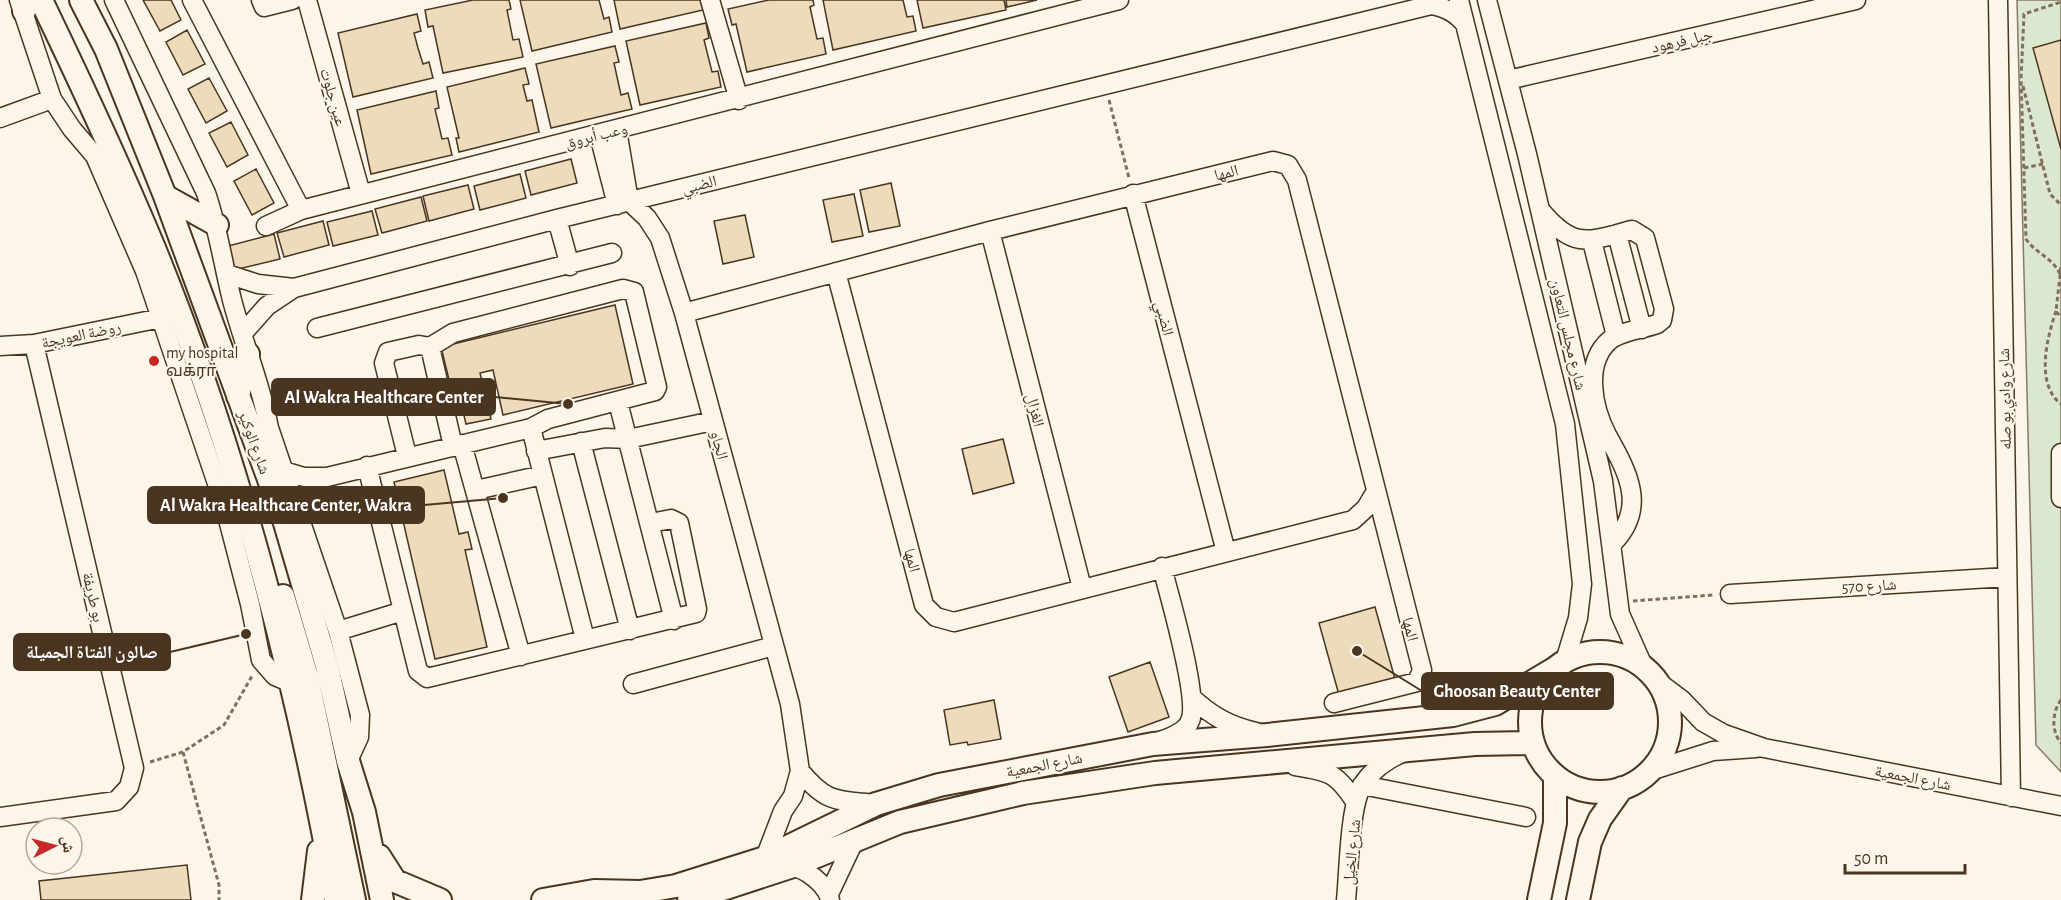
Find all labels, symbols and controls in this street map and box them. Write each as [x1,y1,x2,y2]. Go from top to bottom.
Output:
street label: جبل فرهود [1650,26,1715,58]
street label: عين جلوت [315,66,349,129]
street label: وعب أبروق [563,119,630,153]
street label: المها [1213,162,1240,185]
street label: الضبي [680,173,719,201]
street label: شارع مجلس التعاون [1545,277,1589,392]
street label: الضبي [1148,299,1176,338]
street label: روضة العويجة [40,319,123,352]
place label: my hospital வக்ரா [166,345,239,380]
street label: شارع وادي بو صله [1996,348,2018,450]
marker: my hospital வக்ரா [147,354,161,368]
callout: Al Wakra Healthcare Center [272,379,495,415]
text: Al Wakra Healthcare Center [285,389,484,407]
street label: الغزال [1021,392,1047,429]
street label: شارع الوكير [233,407,273,477]
street label: الجاو [707,429,731,462]
callout: Al Wakra Healthcare Center, Wakra [148,487,424,523]
text: Al Wakra Healthcare Center, Wakra [160,497,412,515]
street label: المها [900,547,923,574]
street label: بو طريفة [79,571,106,624]
street label: شارع 570 [1841,577,1897,597]
street label: المها [1398,616,1421,643]
callout: صالون الفتاة الجميلة [14,634,170,670]
text: صالون الفتاة الجميلة [26,644,158,663]
callout: Ghoosan Beauty Center [1422,673,1613,709]
text: Ghoosan Beauty Center [1433,683,1601,701]
street label: شارع الجمعية [1005,750,1084,782]
street label: شارع الجمعية [1873,763,1952,795]
north arrow [24,816,84,876]
street label: شارع الخيل [1341,818,1365,886]
text: ش [58,835,77,854]
scale bar [1845,837,1965,875]
text: 50 m [1854,850,1888,868]

